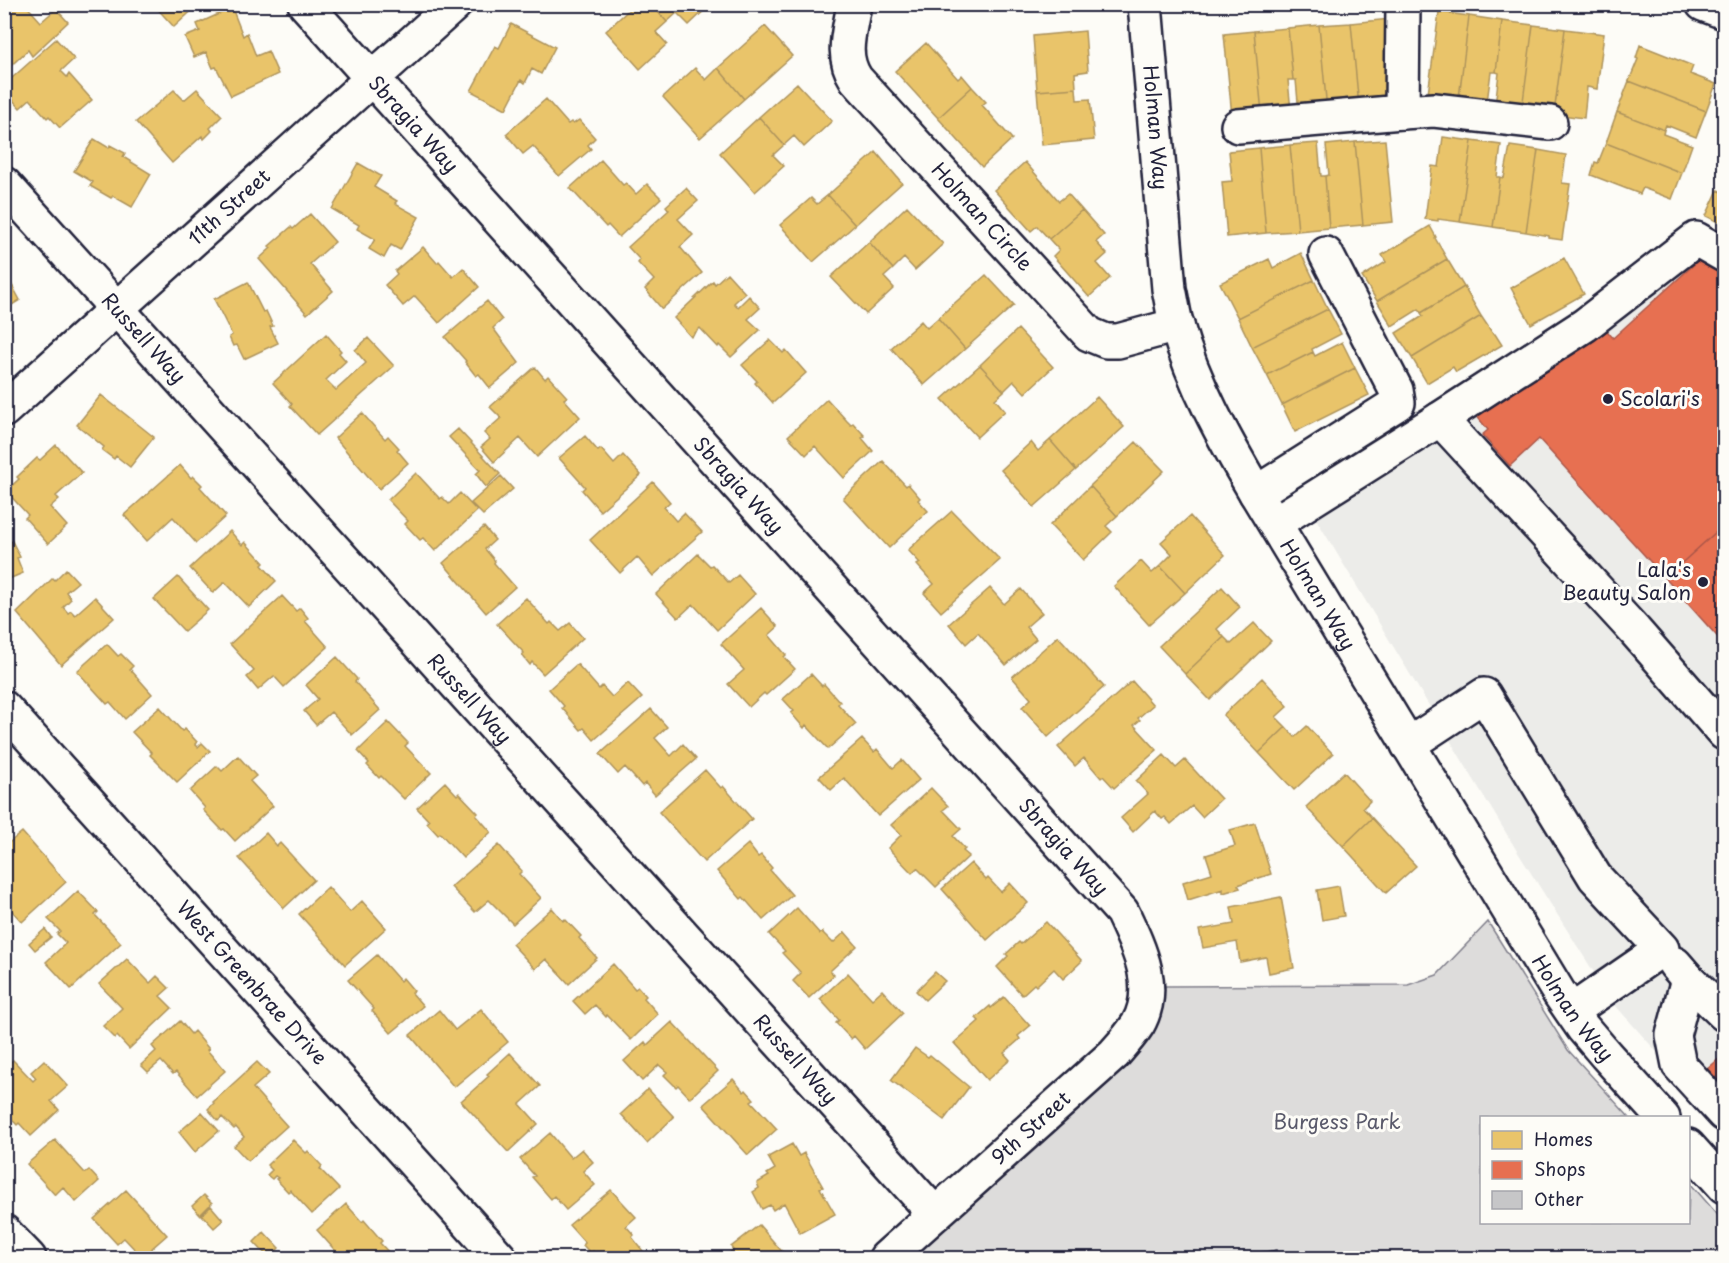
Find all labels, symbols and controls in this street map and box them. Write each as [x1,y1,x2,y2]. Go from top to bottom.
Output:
street label: Holman Way [1136,64,1177,191]
street label: Sbragia Way [362,68,466,179]
street label: Holman Circle [925,155,1040,277]
street label: 11th Street [181,161,277,252]
street label: Russell Way [95,285,193,390]
place label: Scolari's [1620,383,1700,413]
marker: Scolari's [1601,392,1615,406]
street label: Sbragia Way [687,430,791,541]
street label: Holman Way [1273,533,1364,655]
place label: Lala's Beauty Salon [1562,554,1691,607]
marker: Lala's Beauty Salon [1696,575,1710,589]
street label: Russell Way [421,646,519,750]
street label: Sbragia Way [1012,791,1116,902]
street label: West Greenbrae Drive [170,893,335,1071]
street label: Holman Way [1525,948,1621,1068]
street label: Russell Way [747,1007,845,1111]
street label: 9th Street [984,1083,1077,1171]
park label: Burgess Park [1273,1106,1401,1136]
legend [1480,1116,1690,1224]
text: Homes [1534,1125,1592,1152]
text: Shops [1534,1155,1585,1182]
text: Other [1534,1185,1584,1212]

